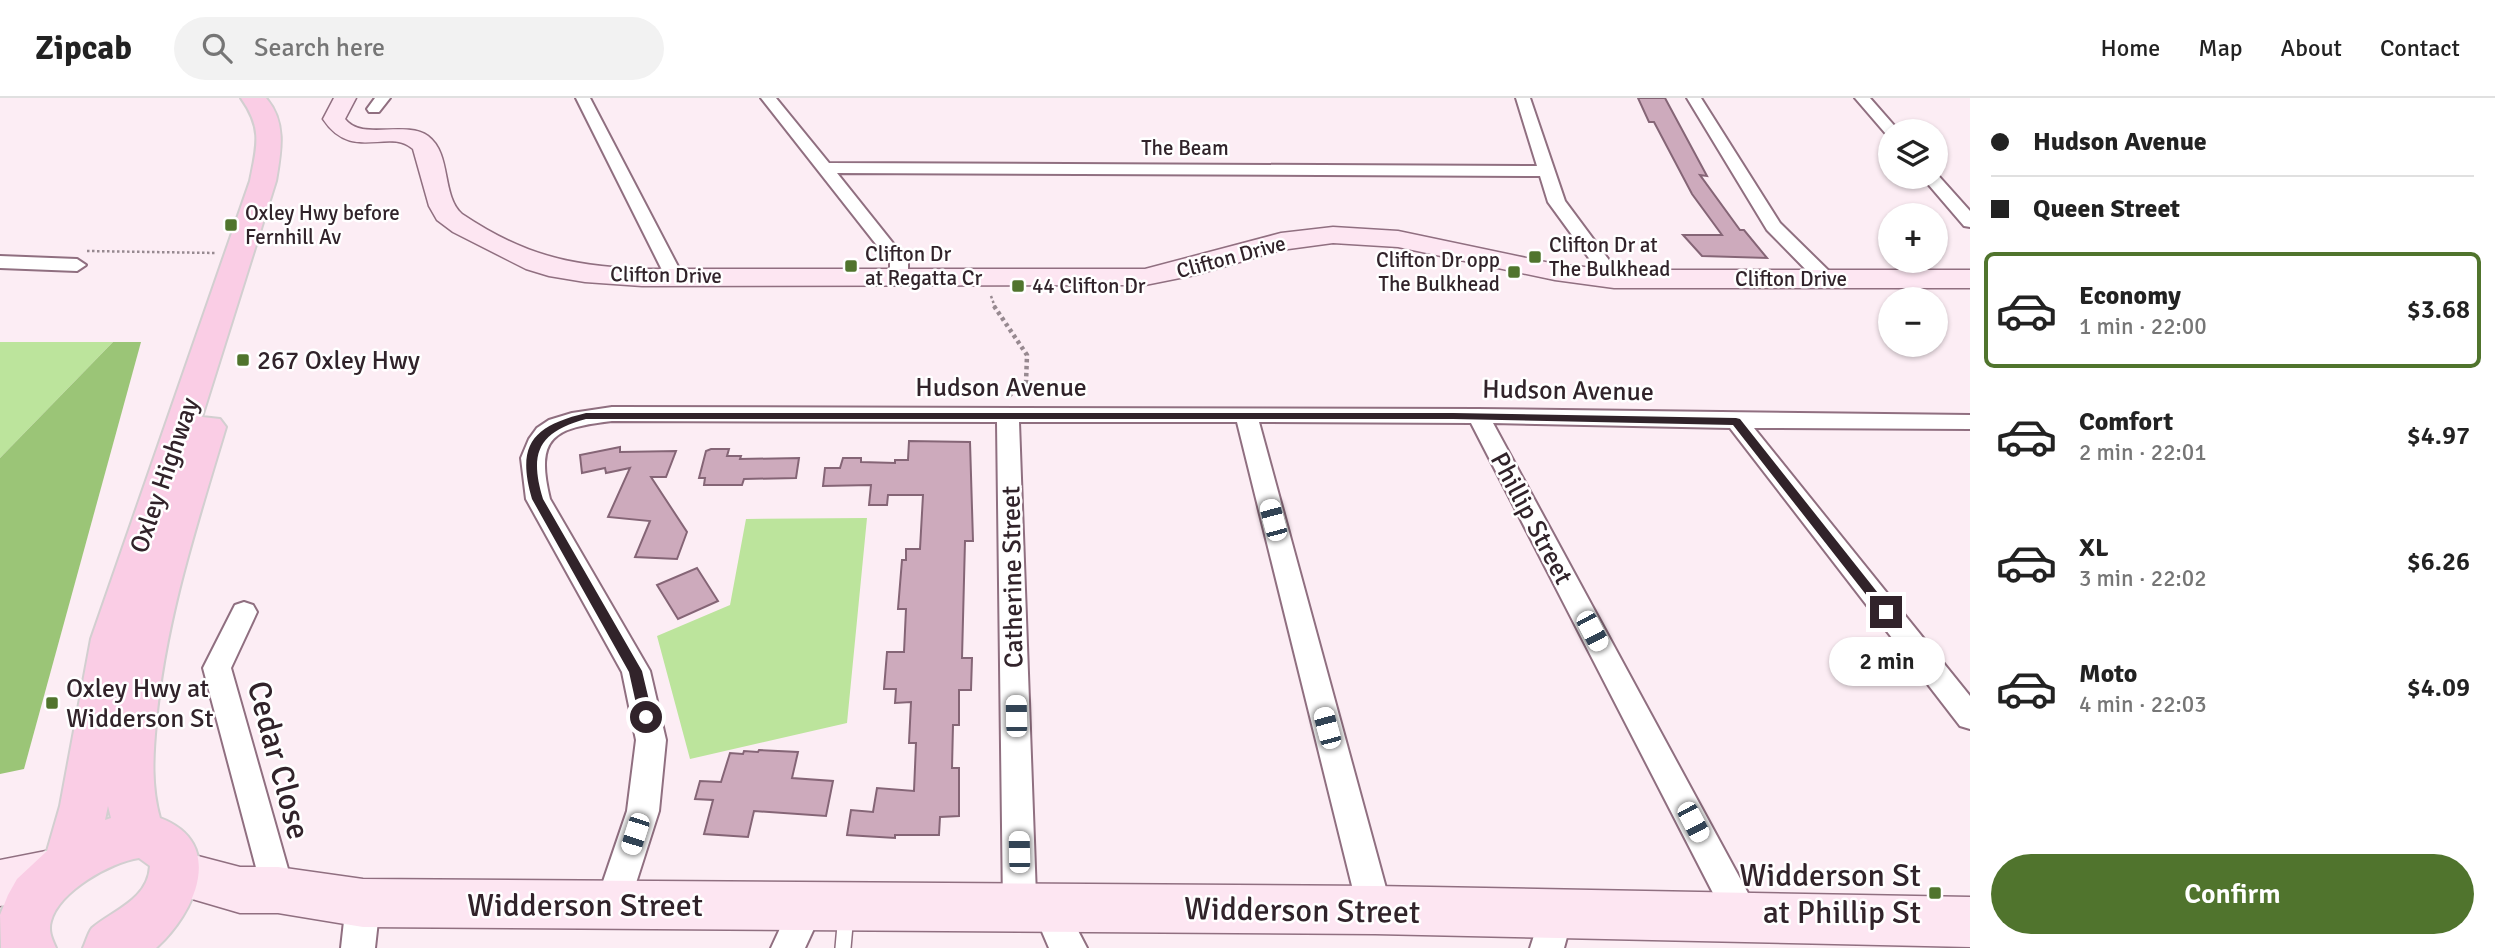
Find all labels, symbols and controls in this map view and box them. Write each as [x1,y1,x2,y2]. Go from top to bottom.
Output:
search box [174,17,664,80]
text: Zipcab [35,28,132,69]
icon: search [198,29,236,67]
text: Search here [254,32,385,64]
text: Home [2100,33,2160,63]
text: Map [2198,33,2243,63]
text: About [2281,33,2342,63]
text: Contact [2380,33,2460,63]
map controls [1878,119,1948,357]
button: layers [1878,119,1948,189]
text: Hudson Avenue [2033,126,2207,158]
street label: The Beam [1141,135,1229,161]
text: Queen Street [2033,193,2180,225]
place label: Oxley Hwy before Fernhill Av [245,200,400,250]
button: + [1878,203,1948,273]
marker: Oxley Hwy before Fernhill Av [223,217,239,233]
street label: Clifton Drive [1174,230,1288,284]
place label: Clifton Dr at The Bulkhead [1549,232,1670,282]
place label: Clifton Dr at Regatta Cr [865,241,982,291]
place label: Clifton Dr opp The Bulkhead [1376,247,1500,297]
marker: Clifton Dr at The Bulkhead [1527,249,1543,265]
marker: Clifton Dr at Regatta Cr [843,258,859,274]
street label: Clifton Drive [610,261,722,289]
marker: Clifton Dr opp The Bulkhead [1506,264,1522,280]
street label: Clifton Drive [1735,266,1847,292]
place label: 44 Clifton Dr [1032,273,1146,299]
marker: 44 Clifton Dr [1010,278,1026,294]
icon: car [1995,279,2058,342]
text: Economy [2079,280,2181,312]
button: − [1878,287,1948,357]
text: $3.68 [2407,294,2470,326]
text: 1 min · 22:00 [2079,312,2207,341]
place label: 267 Oxley Hwy [257,345,420,377]
marker: 267 Oxley Hwy [235,352,251,368]
street label: Hudson Avenue [915,372,1087,404]
street label: Hudson Avenue [1482,374,1654,408]
street label: Oxley Highway [123,393,206,557]
icon: car [1995,405,2058,468]
text: Comfort [2079,406,2173,438]
text: $4.97 [2407,420,2470,452]
text: 2 min · 22:01 [2079,438,2207,467]
street label: Phillip Street [1483,447,1579,590]
street label: Catherine Street [995,486,1031,668]
car [1258,497,1289,543]
icon: car [1995,531,2058,594]
text: XL [2079,532,2109,564]
text: $6.26 [2407,546,2470,578]
text: 3 min · 22:02 [2079,564,2207,593]
route end [1870,596,1902,628]
car [1573,608,1612,654]
callout: 2 min [1828,636,1944,686]
text: 2 min [1859,647,1915,676]
icon: car [1995,657,2058,720]
text: Moto [2079,658,2137,690]
text: $4.09 [2407,672,2470,704]
place label: Oxley Hwy at Widderson St [66,673,214,735]
street label: Cedar Close [239,677,318,843]
text: 4 min · 22:03 [2079,690,2207,719]
marker: Oxley Hwy at Widderson St [44,695,60,711]
car [1006,695,1027,737]
route start [630,701,662,733]
car [1312,705,1343,751]
car [1674,799,1713,845]
car [619,811,652,857]
car [1009,831,1030,873]
button: Confirm [1991,854,2474,934]
place label: Widderson St at Phillip St [1739,856,1921,932]
marker: Widderson St at Phillip St [1927,885,1943,901]
street label: Widderson Street [467,886,703,925]
street label: Widderson Street [1184,889,1420,932]

